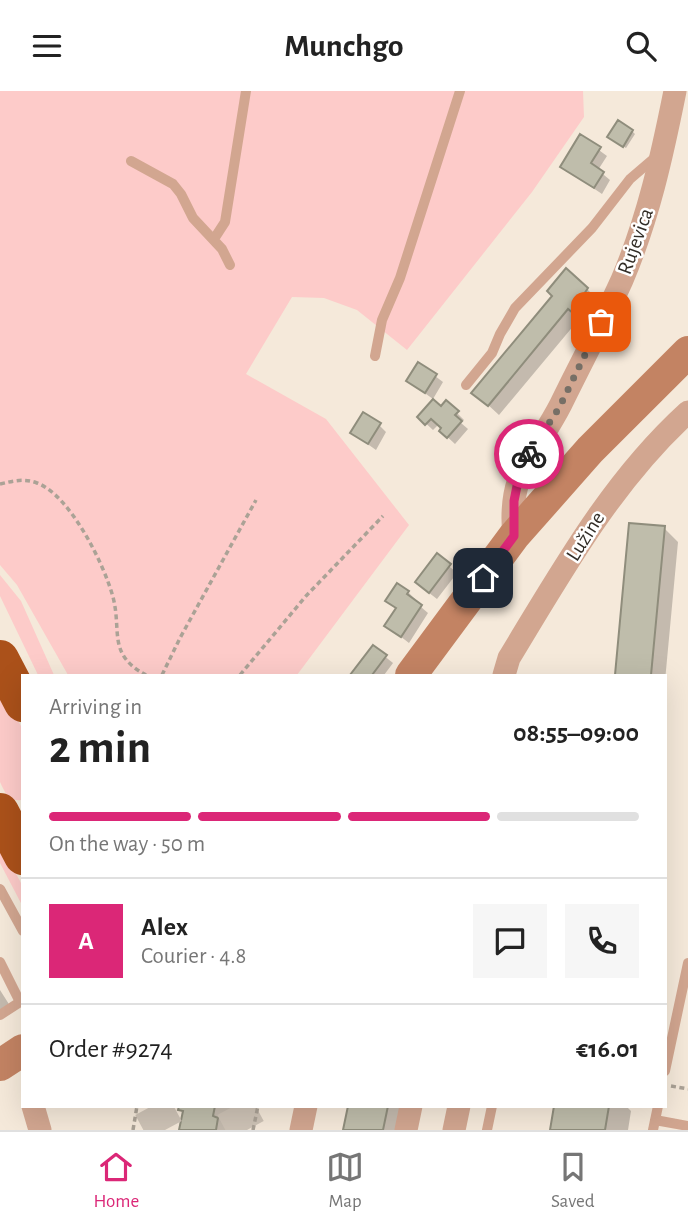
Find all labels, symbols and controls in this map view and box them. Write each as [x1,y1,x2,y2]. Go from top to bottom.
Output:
icon: menu [28,27,66,65]
icon: search [622,27,660,65]
text: Munchgo [284,30,404,62]
street label: Rujevica [614,205,657,277]
pin [571,292,631,352]
icon: bag [582,303,620,341]
courier [494,419,564,489]
icon: bike [510,435,548,473]
street label: Lužine [562,508,609,565]
pin [453,548,513,608]
icon: home [464,559,502,597]
text: Arriving in [49,696,142,719]
text: 08:55–09:00 [513,720,639,746]
text: 2 min [49,725,151,771]
text: On the way · 50 m [49,833,205,856]
button: chat [473,904,547,978]
button: phone [565,904,639,978]
text: Alex [141,914,188,940]
text: A [78,928,94,954]
text: Courier · 4.8 [141,945,246,968]
text: Order #9274 [49,1036,173,1062]
text: €16.01 [576,1036,639,1062]
tab: Home [93,1148,139,1213]
tab: Map [326,1148,364,1213]
tab: Saved [551,1148,595,1213]

